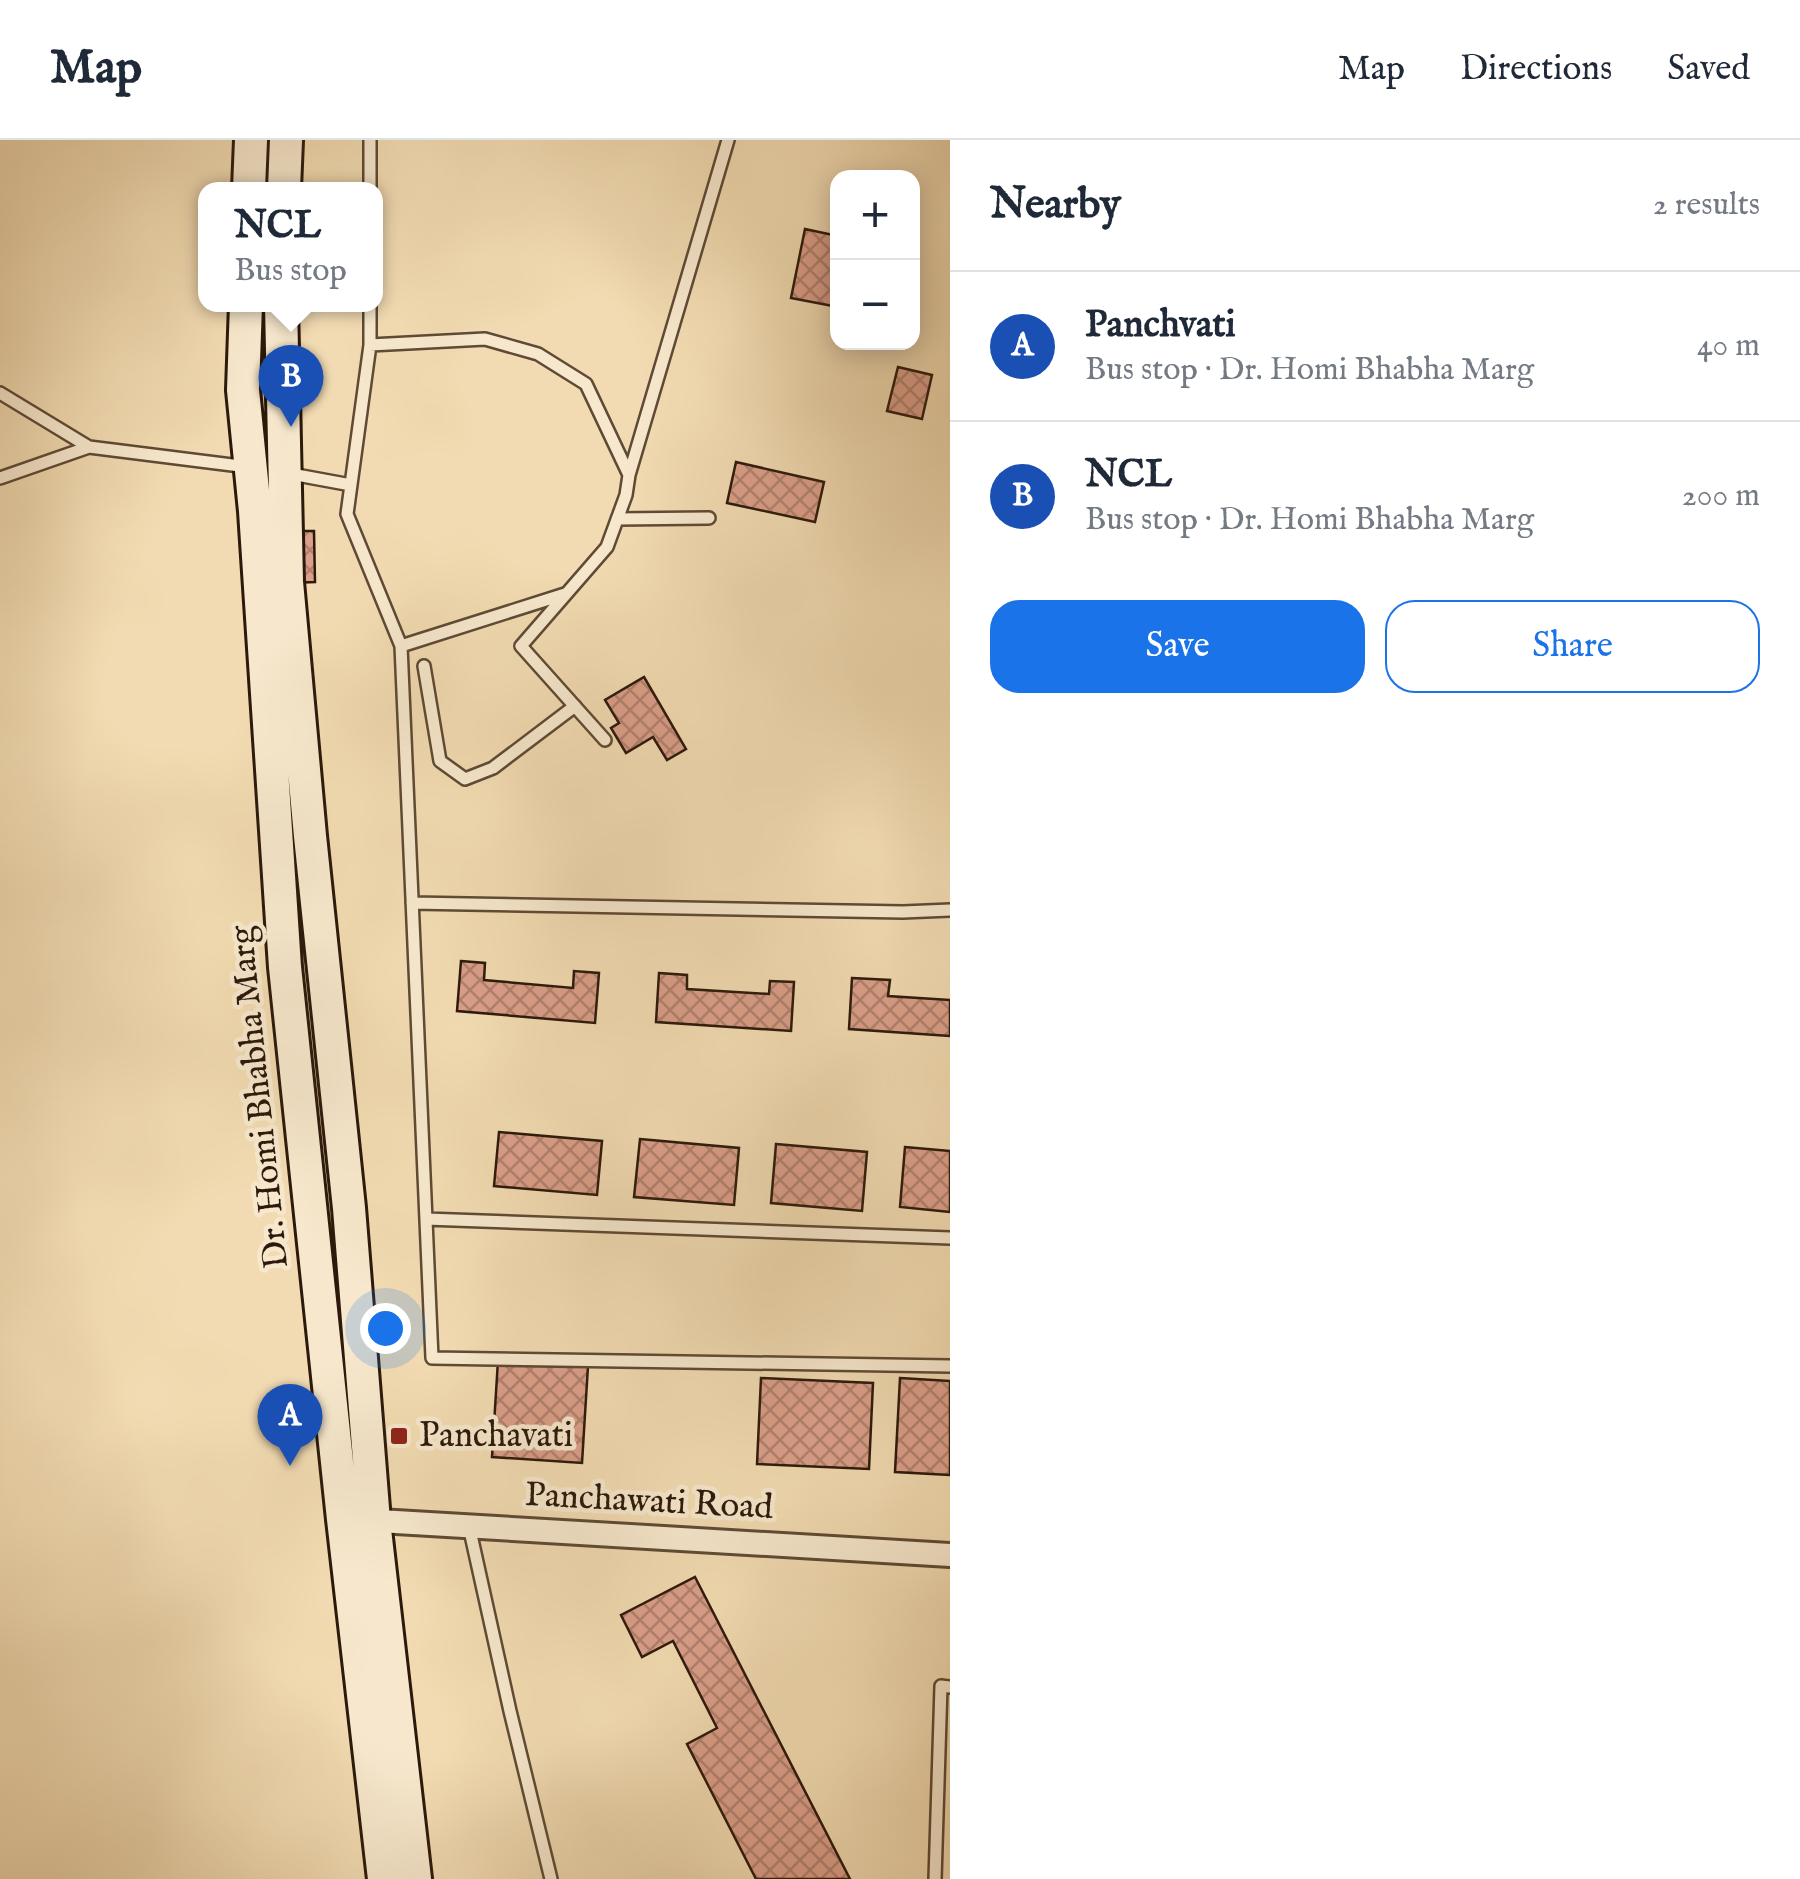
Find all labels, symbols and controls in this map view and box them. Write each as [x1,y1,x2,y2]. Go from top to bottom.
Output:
text: Map [50,39,142,99]
text: Map [1338,47,1405,92]
text: Directions [1460,47,1612,92]
text: Saved [1667,47,1750,92]
map controls [830,170,920,350]
button: + [830,170,920,260]
text: Nearby [990,179,1121,232]
popup [198,182,383,312]
text: 2 results [1653,185,1760,226]
text: NCL [234,203,321,251]
text: Bus stop [234,251,347,292]
button: − [830,260,920,350]
text: Panchvati [1085,302,1236,350]
text: A [1012,326,1033,367]
text: 40 m [1697,326,1760,367]
pin: B [258,344,324,427]
text: Bus stop · Dr. Homi Bhabha Marg [1085,350,1534,391]
text: NCL [1085,452,1172,500]
text: B [1012,476,1033,517]
text: 200 m [1682,476,1760,517]
text: Bus stop · Dr. Homi Bhabha Marg [1085,500,1534,541]
button: Save [990,600,1365,693]
button: Share [1385,600,1760,693]
street label: Dr. Homi Bhabha Marg [219,922,300,1271]
your location [360,1303,411,1354]
pin: A [258,1384,322,1466]
place label: Panchavati [419,1414,573,1459]
marker: Panchavati [388,1425,410,1447]
street label: Panchawati Road [524,1473,774,1531]

